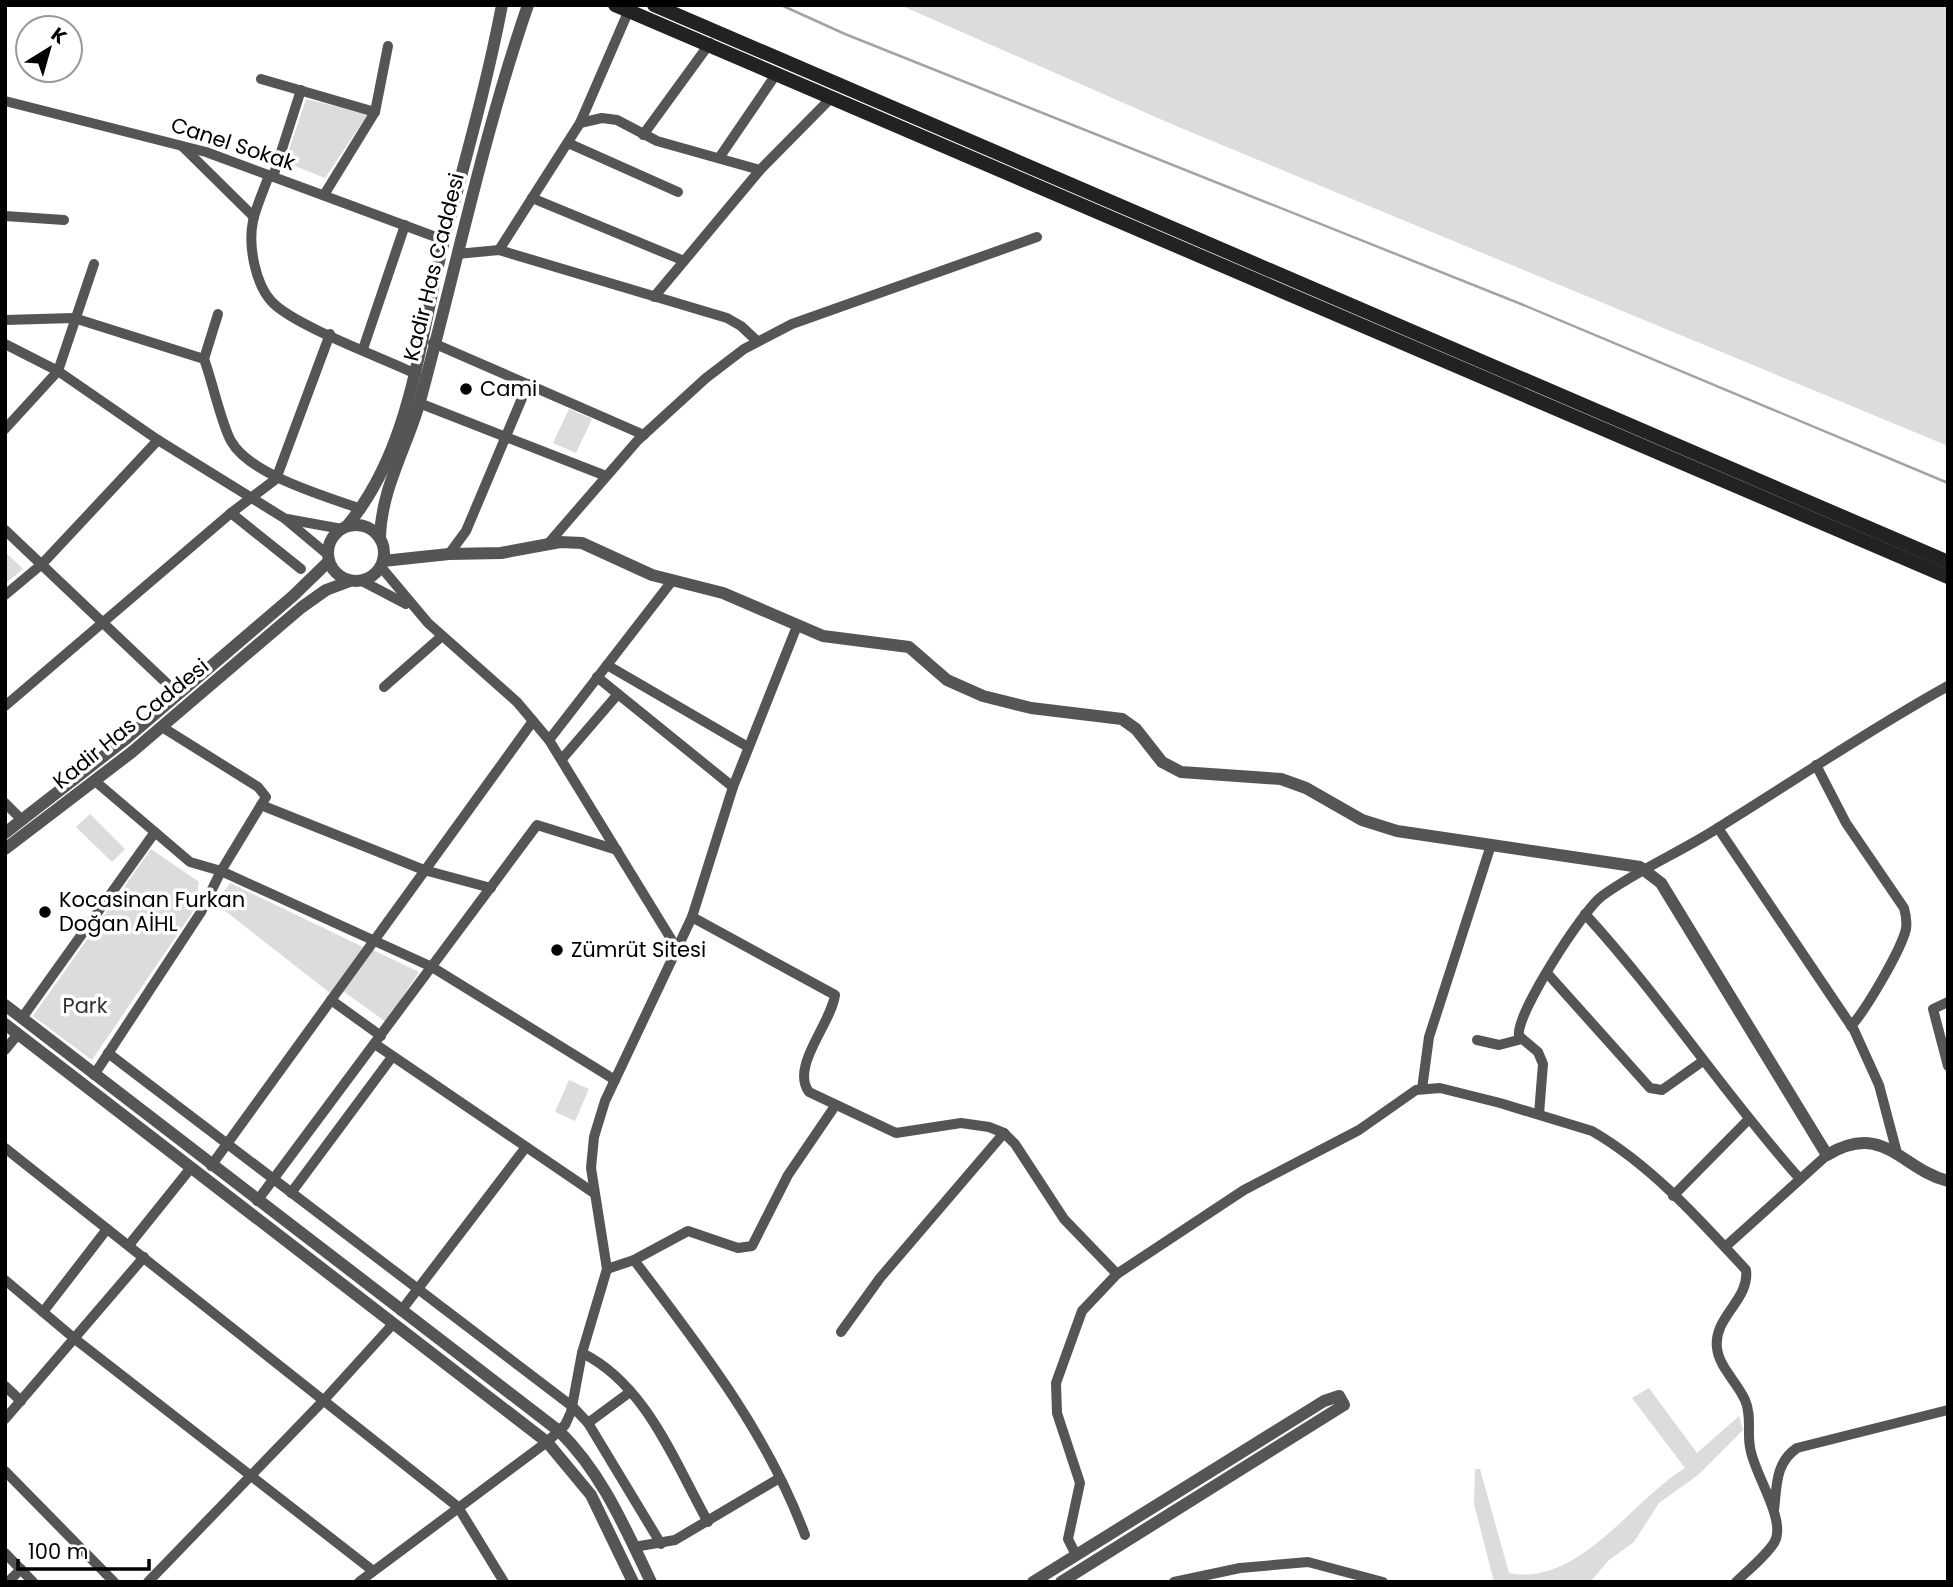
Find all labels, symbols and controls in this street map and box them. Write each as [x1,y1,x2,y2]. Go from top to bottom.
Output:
north arrow [14,14,84,84]
text: K [46,21,72,51]
street label: Canel Sokak [167,110,299,177]
street label: Kadir Has Caddesi [396,170,471,364]
place label: Cami [480,374,537,403]
marker: Cami [458,381,474,397]
street label: Kadir Has Caddesi [47,652,215,796]
place label: Kocasinan Furkan Doğan AİHL [59,885,245,938]
marker: Kocasinan Furkan Doğan AİHL [37,904,53,920]
place label: Zümrüt Sitesi [571,935,706,964]
marker: Zümrüt Sitesi [549,942,565,958]
park label: Park [62,991,108,1020]
scale bar [18,1528,149,1572]
text: 100 m [28,1537,88,1566]

